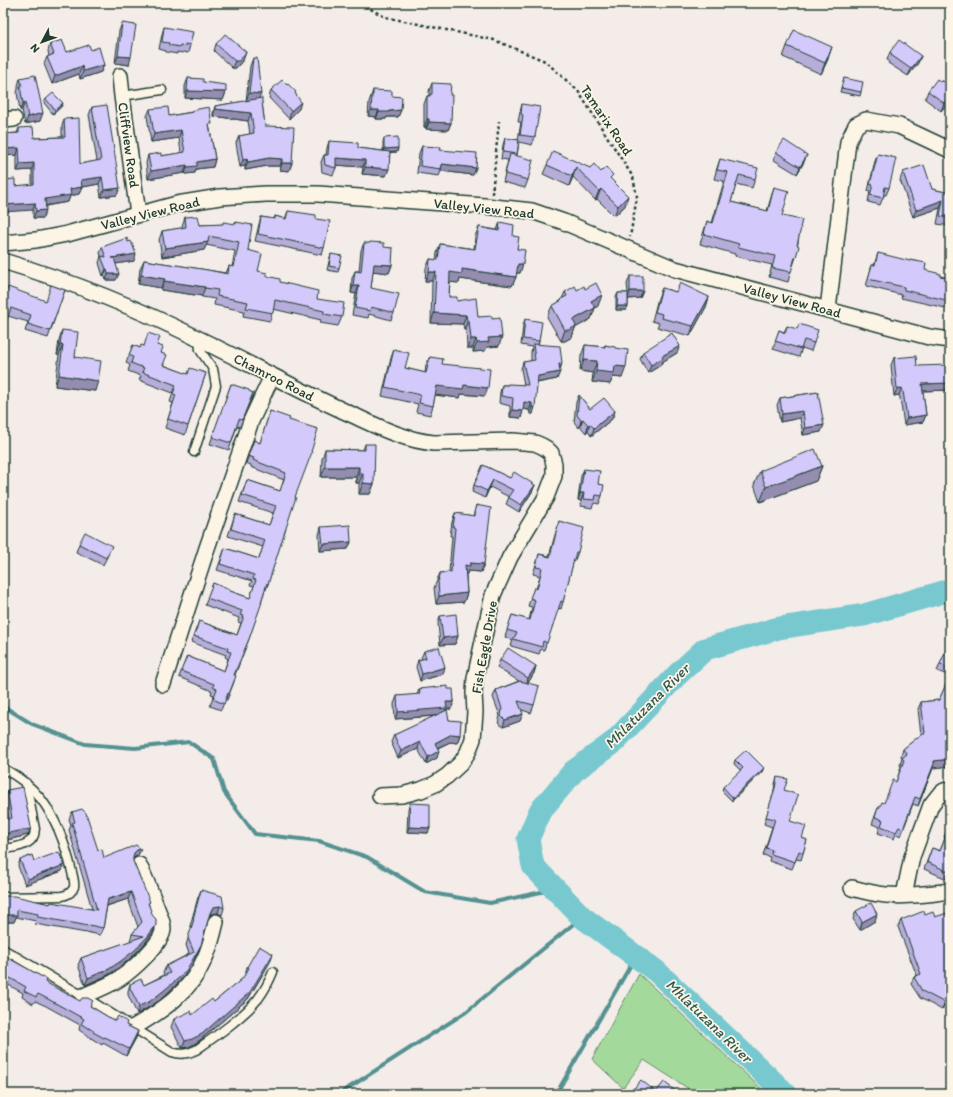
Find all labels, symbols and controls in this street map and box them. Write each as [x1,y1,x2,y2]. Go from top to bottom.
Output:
north arrow [22,22,62,62]
text: N [27,41,42,55]
street label: Tamarix Road [577,82,637,159]
street label: Cliffview Road [114,101,143,189]
street label: Valley View Road [99,193,202,234]
street label: Valley View Road [433,195,536,222]
street label: Valley View Road [741,279,843,322]
street label: Chamroo Road [231,350,317,405]
street label: Fish Eagle Drive [468,599,501,695]
water label: Mhlatuzana River [601,658,695,752]
water label: Mhlatuzana River [662,975,757,1068]

